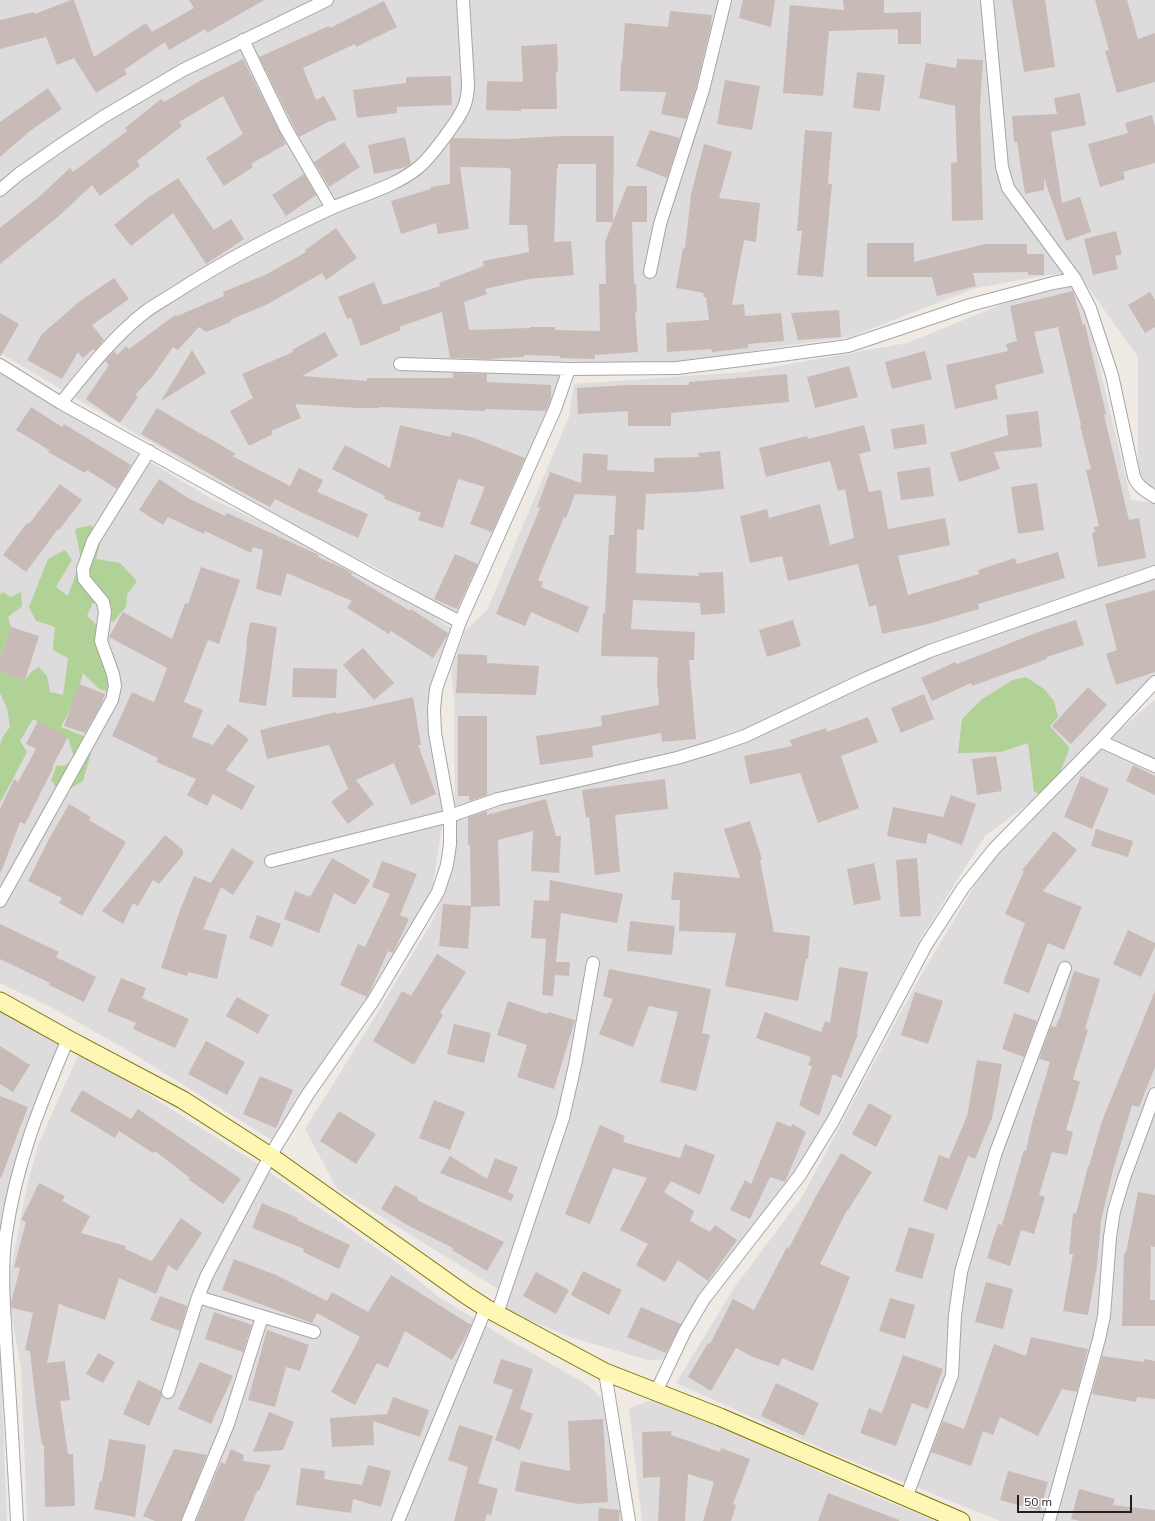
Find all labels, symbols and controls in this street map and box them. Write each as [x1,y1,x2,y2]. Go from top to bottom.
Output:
scale bar [1019,1487,1134,1513]
text: 50 m [1024,1494,1052,1509]

